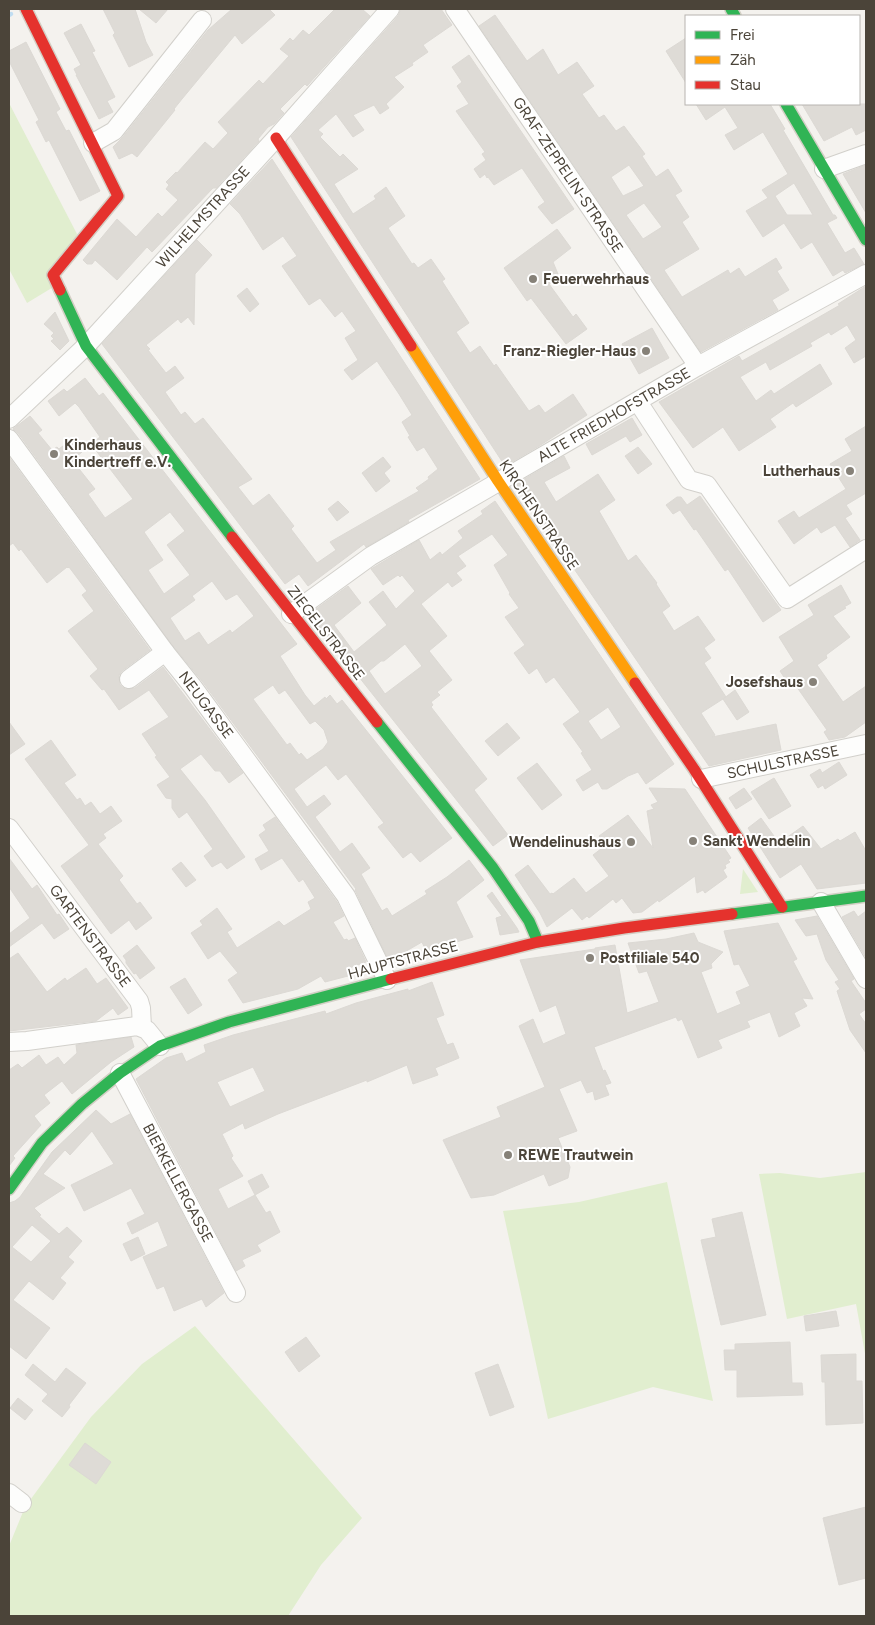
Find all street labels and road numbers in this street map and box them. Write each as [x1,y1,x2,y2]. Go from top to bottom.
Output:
street label: GRAF-ZEPPELIN-STRASSE [509,94,627,256]
street label: WILHELMSTRASSE [152,162,254,272]
street label: ALTE FRIEDHOFSTRASSE [534,364,694,466]
street label: KIRCHENSTRASSE [495,456,583,574]
street label: ZIEGELSTRASSE [284,582,368,684]
street label: NEUGASSE [175,668,237,742]
street label: SCHULSTRASSE [725,741,841,783]
street label: GARTENSTRASSE [46,881,134,991]
street label: HAUPTSTRASSE [346,937,460,983]
street label: BIERKELLERGASSE [139,1120,217,1246]

